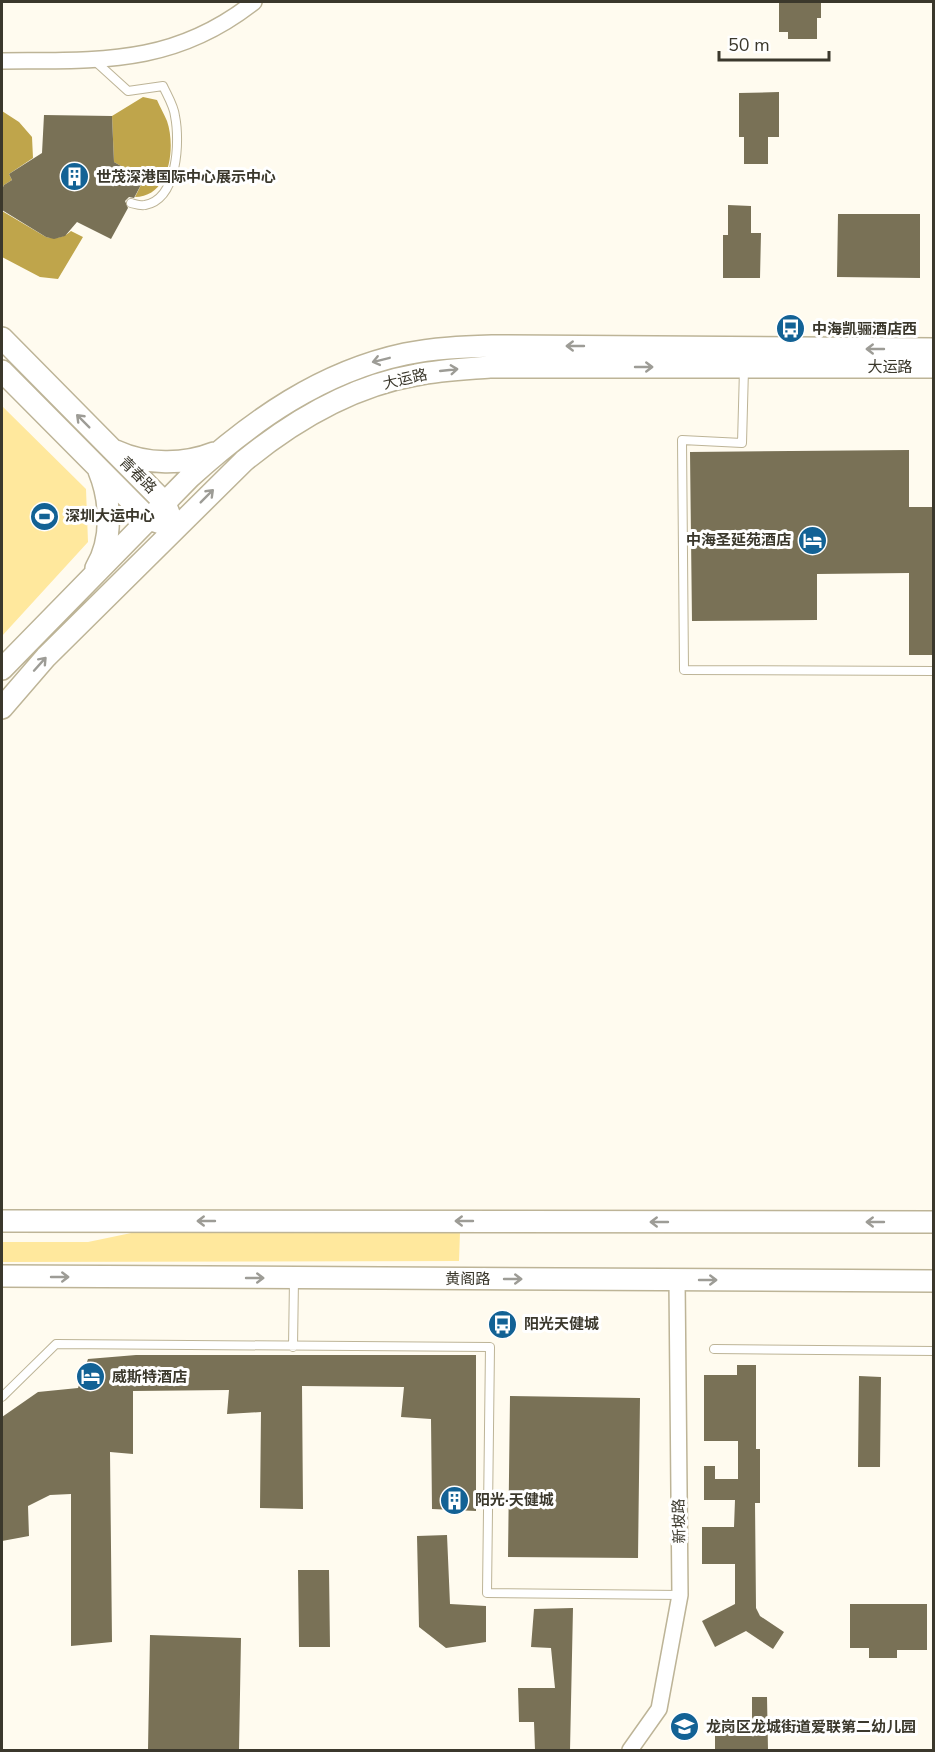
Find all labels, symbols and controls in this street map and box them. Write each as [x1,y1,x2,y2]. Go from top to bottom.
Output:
scale bar [719,24,828,62]
text: 50 m [728,33,770,57]
building icon: 世茂深港国际中心展示中心 [59,161,91,193]
place label: 世茂深港国际中心展示中心 [96,167,276,187]
bus stop icon: 中海凯骊酒店西 [775,313,807,345]
place label: 中海凯骊酒店西 [812,319,917,339]
one-way arrow [566,340,586,352]
one-way arrow [866,343,886,355]
one-way arrow [372,355,391,367]
street label: 大运路 [867,357,913,377]
one-way arrow [634,361,654,373]
street label: 大运路 [381,364,429,394]
one-way arrow [439,364,459,375]
one-way arrow [76,413,91,428]
street label: 青春路 [115,452,161,498]
one-way arrow [200,488,214,503]
sports icon: 深圳大运中心 [28,500,60,532]
place label: 深圳大运中心 [65,506,155,526]
hotel icon: 中海圣延苑酒店 [796,524,828,556]
place label: 中海圣延苑酒店 [686,530,791,550]
one-way arrow [33,656,47,671]
one-way arrow [197,1215,217,1227]
one-way arrow [455,1216,475,1227]
one-way arrow [650,1216,670,1228]
one-way arrow [866,1216,886,1228]
street label: 黄阁路 [445,1269,491,1289]
one-way arrow [49,1271,69,1283]
one-way arrow [244,1272,264,1284]
one-way arrow [502,1273,522,1285]
one-way arrow [697,1274,717,1286]
bus stop icon: 阳光天健城 [487,1308,519,1340]
place label: 阳光天健城 [524,1314,599,1334]
hotel icon: 威斯特酒店 [75,1361,107,1393]
place label: 威斯特酒店 [112,1367,187,1387]
building icon: 阳光·天健城 [438,1484,470,1516]
place label: 阳光·天健城 [475,1490,554,1510]
street label: 新坡路 [669,1498,689,1544]
school or university icon: 龙岗区龙城街道爱联第二幼儿园 [669,1711,701,1743]
place label: 龙岗区龙城街道爱联第二幼儿园 [706,1717,916,1737]

